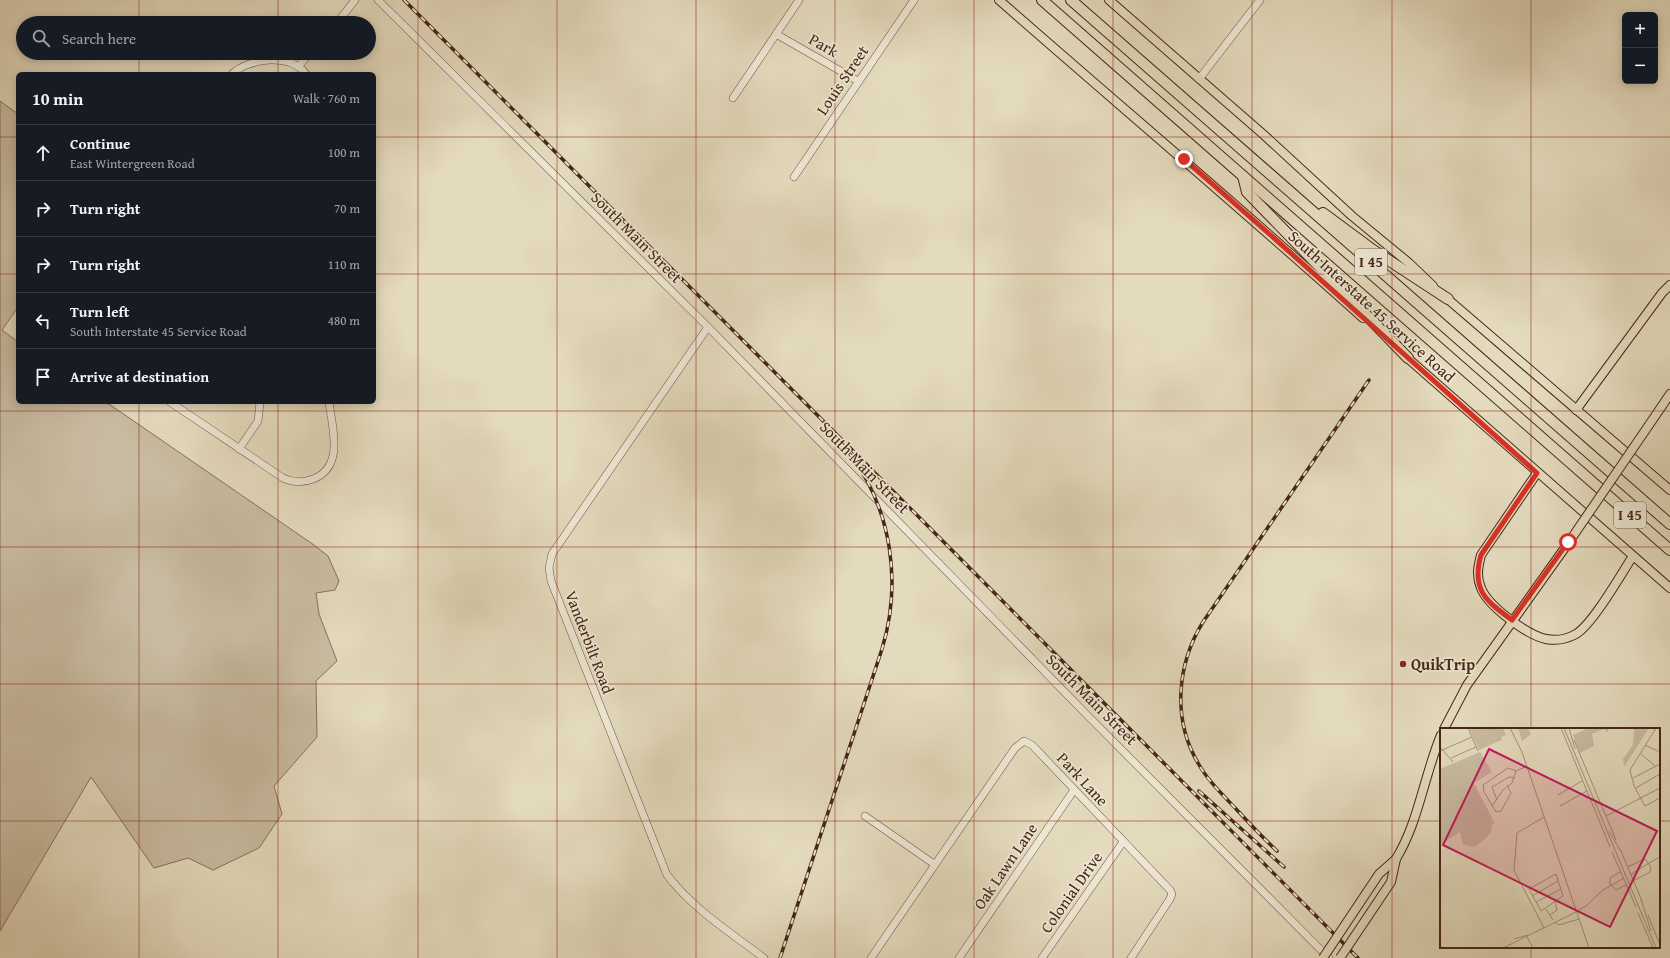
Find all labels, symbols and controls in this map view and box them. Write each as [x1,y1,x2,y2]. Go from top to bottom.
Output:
map controls [1622,12,1658,84]
button: + [1622,12,1658,48]
search box [16,16,376,60]
icon: search [30,27,52,49]
street label: Park [805,27,844,64]
text: Search here [62,28,136,49]
street label: Louis Street [810,40,874,120]
button: − [1622,48,1658,84]
text: 10 min [32,86,83,111]
text: Walk · 760 m [293,89,360,108]
text: Continue [70,133,131,154]
icon: ahead [32,142,54,164]
text: 100 m [328,143,360,162]
route end [1175,150,1193,168]
text: East Wintergreen Road [70,154,195,173]
street label: South Main Street [586,186,688,288]
icon: right [32,198,54,220]
text: Turn right [70,198,141,219]
text: 70 m [334,199,360,218]
street label: South Interstate 45 Service Road [1283,224,1461,388]
road number: I 45 [1355,249,1387,275]
icon: right [32,254,54,276]
text: Turn right [70,254,141,275]
text: 110 m [328,255,360,274]
text: Turn left [70,301,129,322]
icon: left [32,310,54,332]
text: 480 m [328,311,360,330]
text: South Interstate 45 Service Road [70,322,247,341]
icon: arrive [32,366,54,388]
text: Arrive at destination [70,366,209,387]
street label: South Main Street [814,415,916,519]
road number: I 45 [1614,502,1646,528]
route start [1559,533,1577,551]
street label: Vanderbilt Road [559,587,621,697]
street label: South Main Street [1041,648,1143,750]
place label: QuikTrip [1411,652,1475,676]
marker: QuikTrip [1398,659,1408,669]
inset map [1440,728,1660,948]
street label: Park Lane [1052,747,1114,811]
street label: Oak Lawn Lane [967,818,1043,914]
street label: Colonial Drive [1034,846,1108,938]

